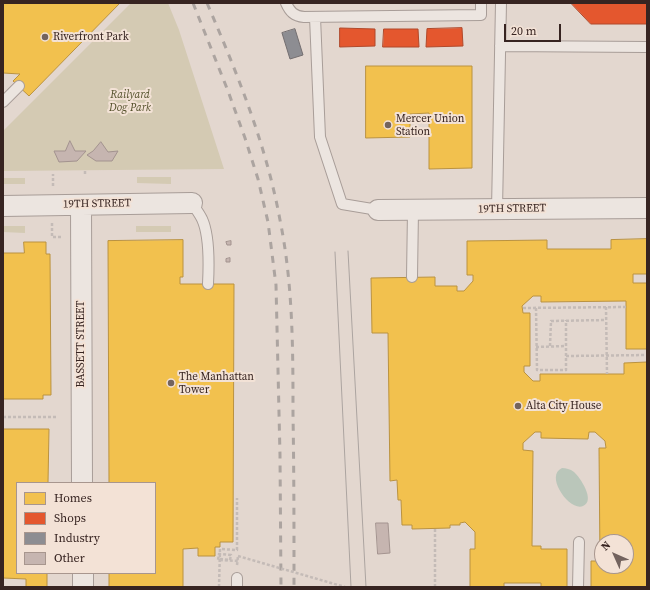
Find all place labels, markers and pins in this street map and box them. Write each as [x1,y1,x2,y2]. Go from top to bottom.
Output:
place label: Riverfront Park [53,30,129,44]
marker: Riverfront Park [40,32,50,42]
place label: Mercer Union Station [396,112,464,138]
marker: Mercer Union Station [383,120,393,130]
place label: The Manhattan Tower [179,370,254,396]
marker: The Manhattan Tower [166,378,176,388]
place label: Alta City House [526,399,601,413]
marker: Alta City House [513,401,523,411]

